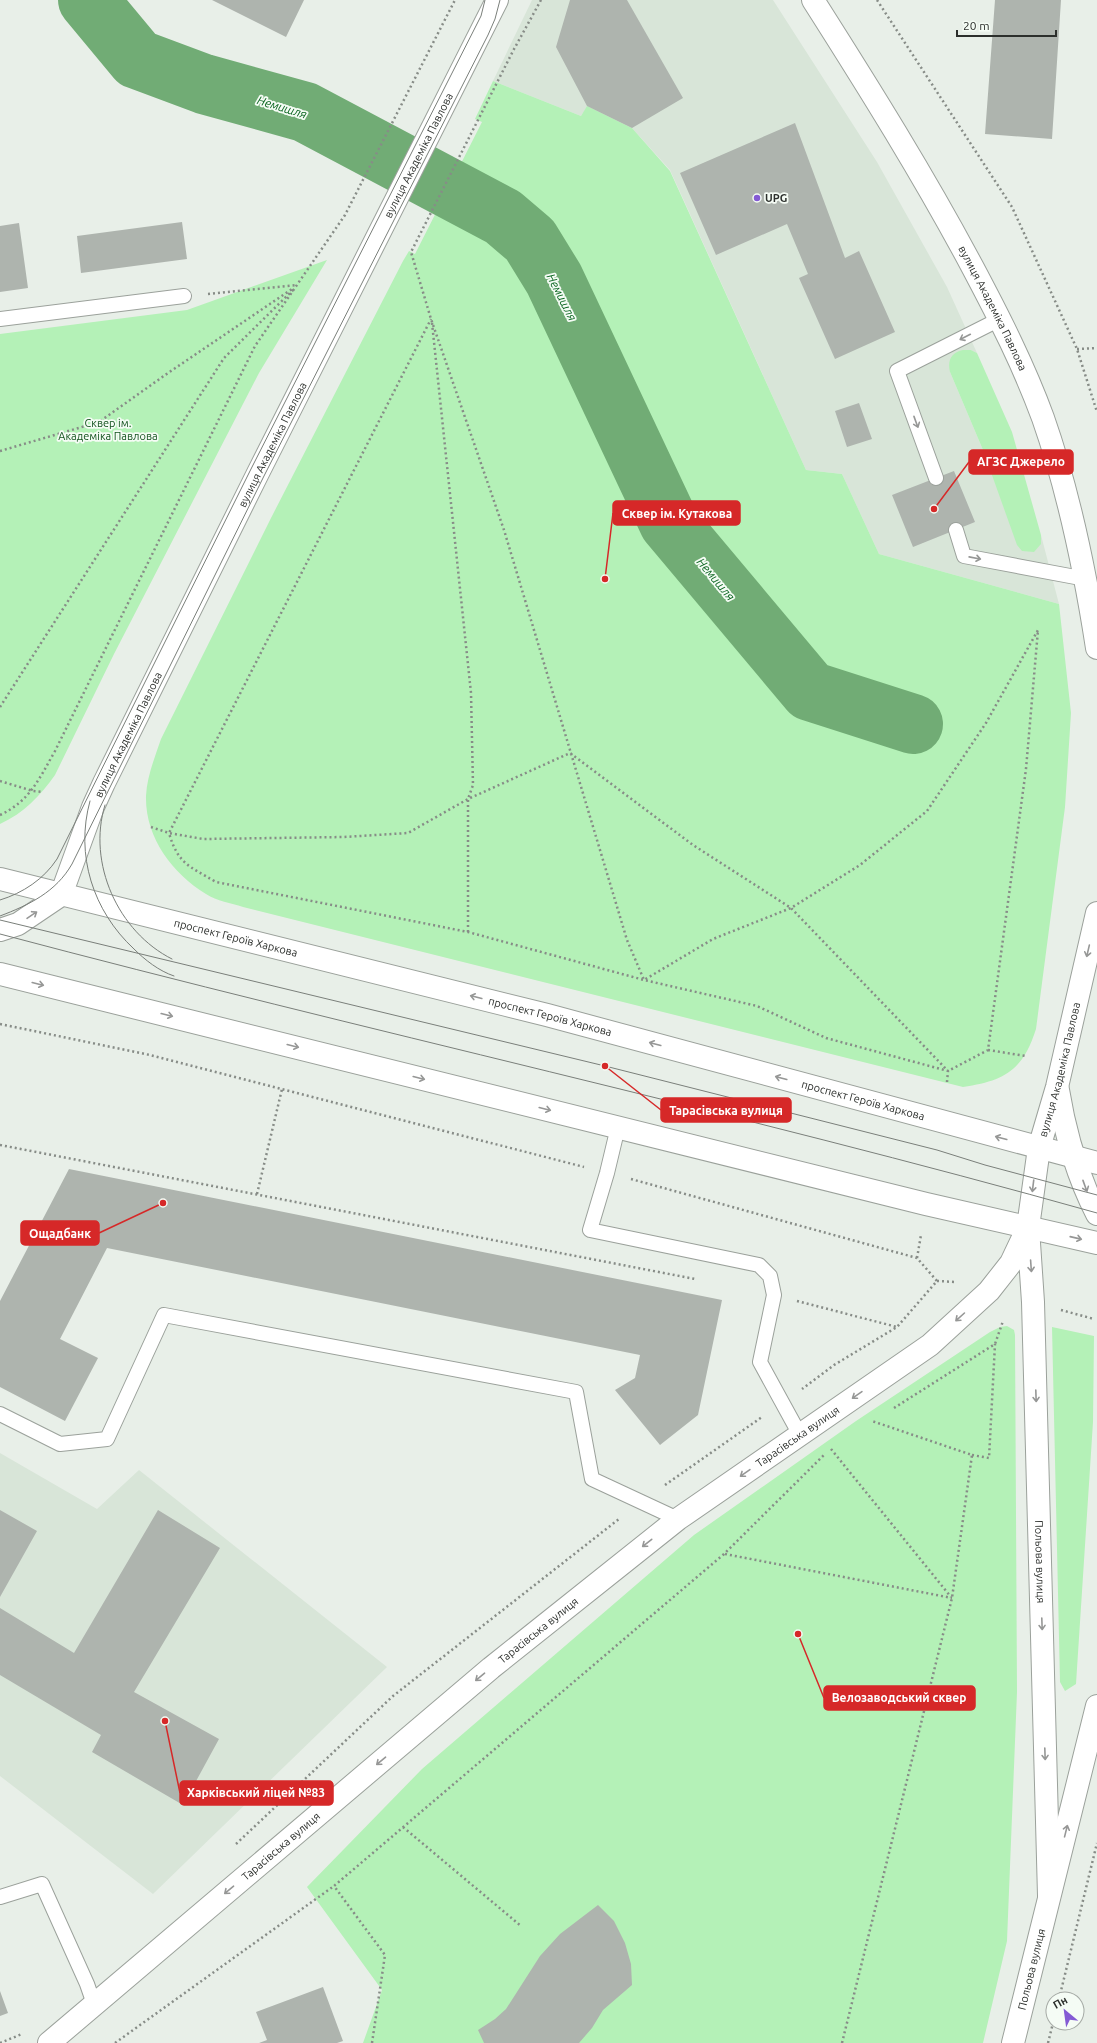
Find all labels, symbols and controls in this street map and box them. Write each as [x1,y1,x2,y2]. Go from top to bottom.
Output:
scale bar [957,12,1056,38]
text: 20 m [963,19,990,32]
street label: вулиця Академіка Павлова [382,91,455,220]
water label: Немишля [256,93,308,121]
place label: UPG [765,192,787,204]
marker: UPG [752,193,762,203]
street label: вулиця Академіка Павлова [956,244,1029,373]
water label: Немишля [545,271,579,323]
one-way arrow [959,333,971,341]
street label: вулиця Академіка Павлова [236,380,309,509]
one-way arrow [912,415,920,427]
park label: Сквер ім. Академіка Павлова [58,417,158,442]
callout: АГЗС Джерело [969,450,1073,474]
text: АГЗС Джерело [977,455,1065,468]
callout: Сквер ім. Кутакова [613,501,740,525]
text: Сквер ім. Кутакова [622,507,732,520]
one-way arrow [969,554,982,562]
water label: Немишля [695,555,737,603]
street label: вулиця Академіка Павлова [92,670,164,799]
one-way arrow [26,911,37,919]
street label: проспект Героїв Харкова [173,916,299,959]
one-way arrow [1084,945,1091,958]
one-way arrow [31,980,44,988]
one-way arrow [469,992,482,1000]
street label: проспект Героїв Харкова [487,995,613,1038]
street label: вулиця Академіка Павлова [1037,1001,1082,1138]
one-way arrow [160,1012,173,1019]
one-way arrow [649,1040,662,1047]
one-way arrow [286,1043,299,1051]
one-way arrow [412,1074,425,1082]
one-way arrow [775,1074,788,1081]
street label: проспект Героїв Харкова [800,1078,926,1122]
callout: Тарасівська вулиця [661,1098,791,1122]
text: Тарасівська вулиця [669,1104,783,1117]
one-way arrow [539,1106,552,1113]
one-way arrow [995,1134,1008,1141]
one-way arrow [1029,1180,1037,1193]
one-way arrow [1081,1180,1089,1192]
callout: Ощадбанк [21,1221,99,1245]
text: Ощадбанк [29,1227,91,1240]
one-way arrow [1069,1234,1082,1242]
one-way arrow [1027,1259,1034,1272]
one-way arrow [955,1312,965,1322]
one-way arrow [1032,1389,1039,1402]
one-way arrow [851,1391,862,1399]
street label: Тарасівська вулиця [754,1404,841,1469]
one-way arrow [740,1469,751,1477]
street label: Польова вулиця [1033,1520,1047,1604]
one-way arrow [642,1539,653,1548]
street label: Тарасівська вулиця [496,1595,580,1666]
one-way arrow [1038,1617,1046,1630]
one-way arrow [475,1672,485,1681]
callout: Велозаводський сквер [824,1686,975,1710]
text: Велозаводський сквер [832,1691,966,1704]
one-way arrow [1042,1747,1049,1760]
one-way arrow [376,1756,386,1765]
callout: Харківський ліцей №83 [180,1781,333,1805]
text: Харківський ліцей №83 [187,1786,325,1799]
street label: Тарасівська вулиця [239,1810,322,1883]
one-way arrow [1062,1825,1070,1838]
one-way arrow [223,1886,234,1895]
street label: Польова вулиця [1015,1927,1047,2011]
north arrow [1045,1991,1085,2031]
text: Пн [1051,1994,1069,2011]

